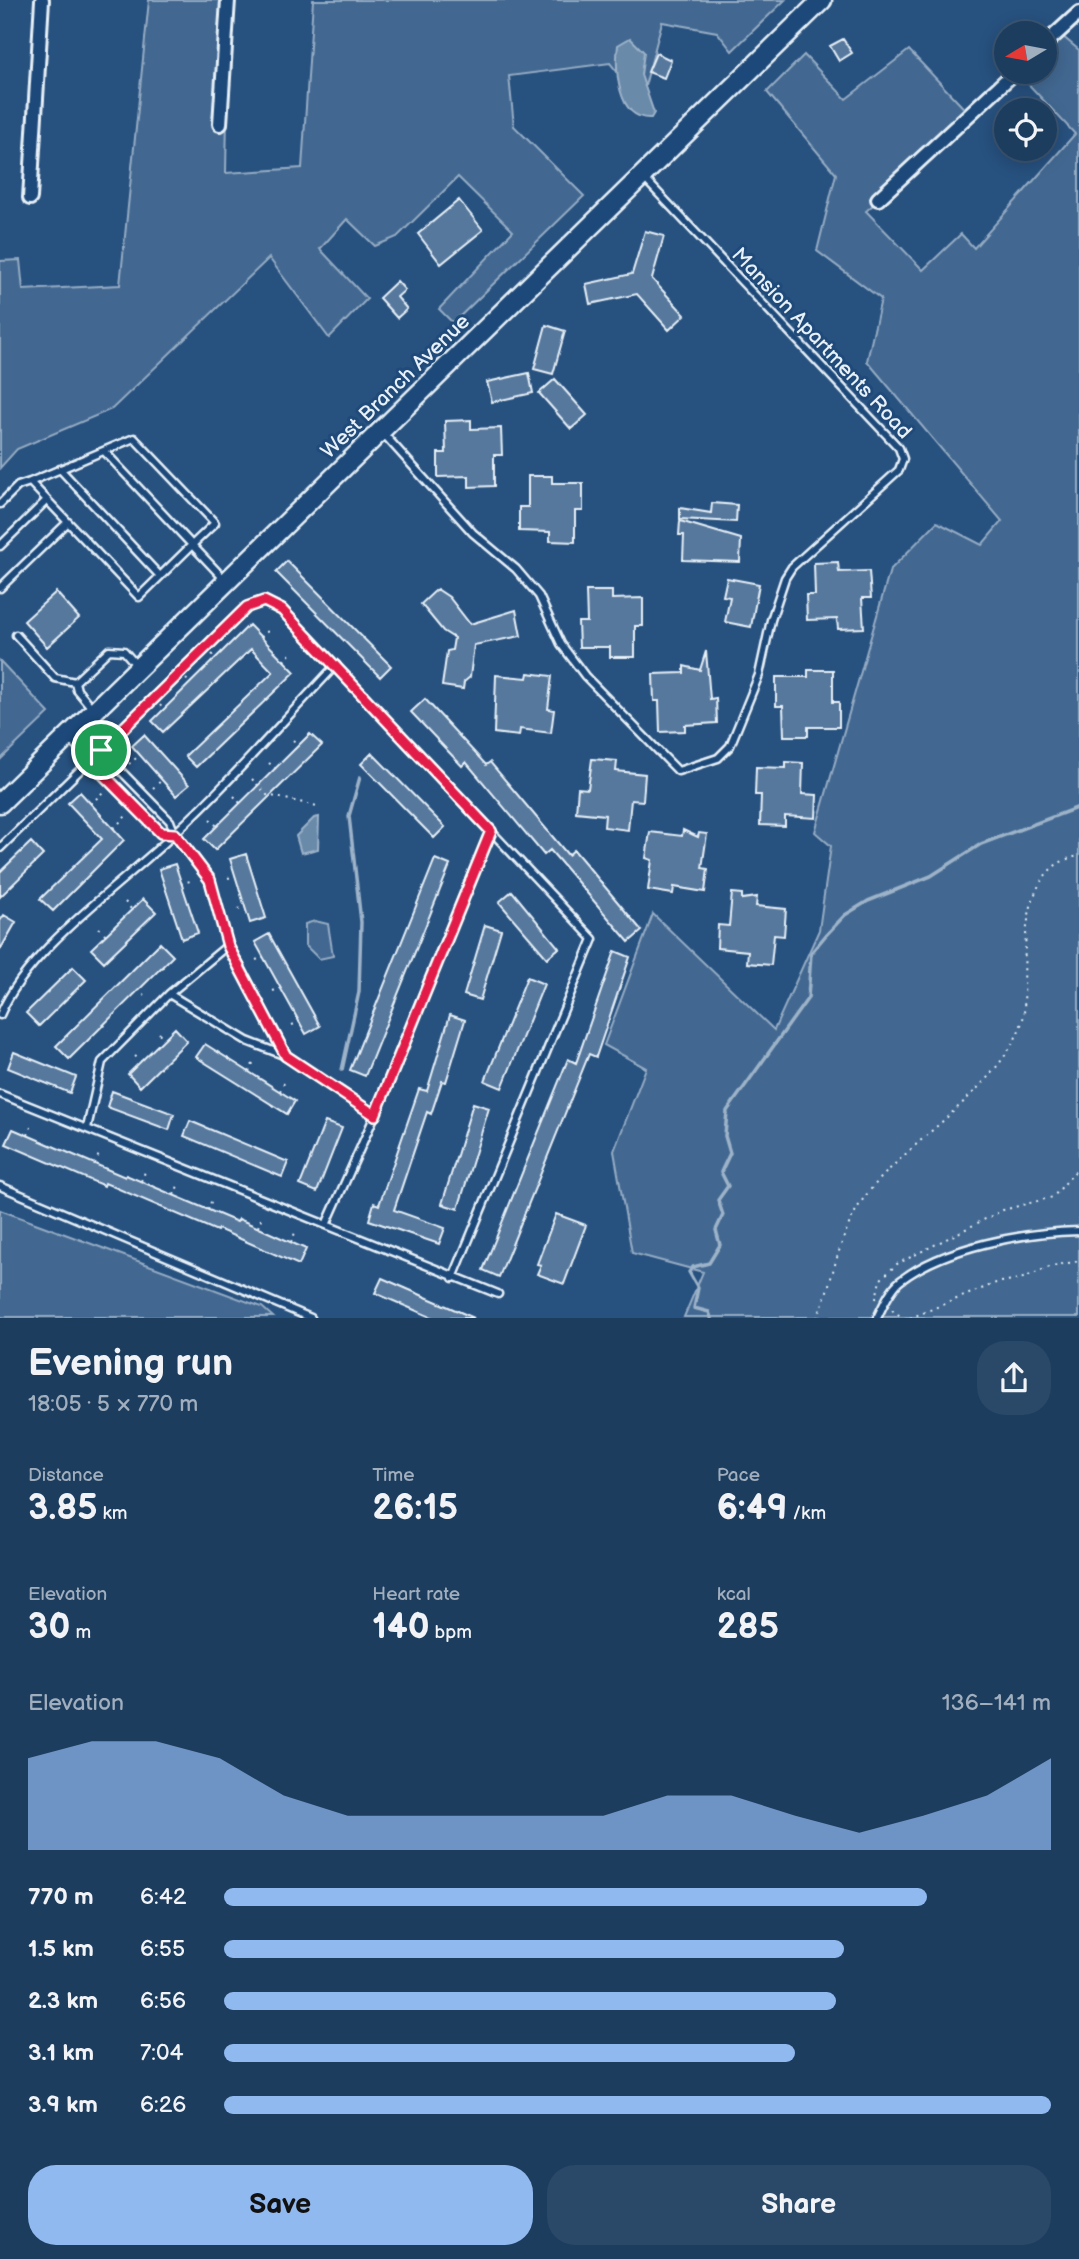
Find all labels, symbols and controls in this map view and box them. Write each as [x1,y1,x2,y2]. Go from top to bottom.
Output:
north arrow [994,21,1057,84]
map controls [994,21,1057,161]
button: locate [994,98,1057,161]
street label: Mansion Apartments Road [726,242,917,444]
street label: West Branch Avenue [316,309,475,464]
pin [71,720,131,780]
icon: arrive [82,731,120,769]
text: Evening run [28,1341,233,1386]
button: share [977,1341,1051,1415]
text: 18:05 · 5 × 770 m [28,1390,198,1418]
text: Distance [28,1464,104,1487]
text: Time [372,1464,414,1487]
text: Pace [717,1464,760,1487]
text: 3.85 [28,1487,97,1530]
text: 26:15 [372,1487,458,1530]
text: 6:49 [717,1487,787,1530]
text: km [97,1502,128,1525]
text: /km [787,1502,826,1525]
text: Elevation [28,1583,107,1606]
text: Heart rate [372,1583,460,1606]
text: kcal [717,1583,751,1606]
text: 30 [28,1606,70,1649]
text: 140 [372,1606,429,1649]
text: 285 [717,1606,779,1649]
text: m [70,1621,91,1644]
text: bpm [429,1621,472,1644]
text: Elevation [28,1689,124,1717]
text: 136–141 m [942,1689,1051,1717]
text: 770 m [28,1883,94,1911]
text: 6:42 [140,1883,186,1911]
text: 1.5 km [28,1935,94,1963]
text: 6:55 [140,1935,185,1963]
text: 2.3 km [28,1987,98,2015]
text: 6:56 [140,1987,186,2015]
text: 3.1 km [28,2039,94,2067]
text: 7:04 [140,2039,184,2067]
text: 3.9 km [28,2091,98,2119]
text: 6:26 [140,2091,186,2119]
button: Save [28,2165,533,2245]
button: Share [547,2165,1051,2245]

